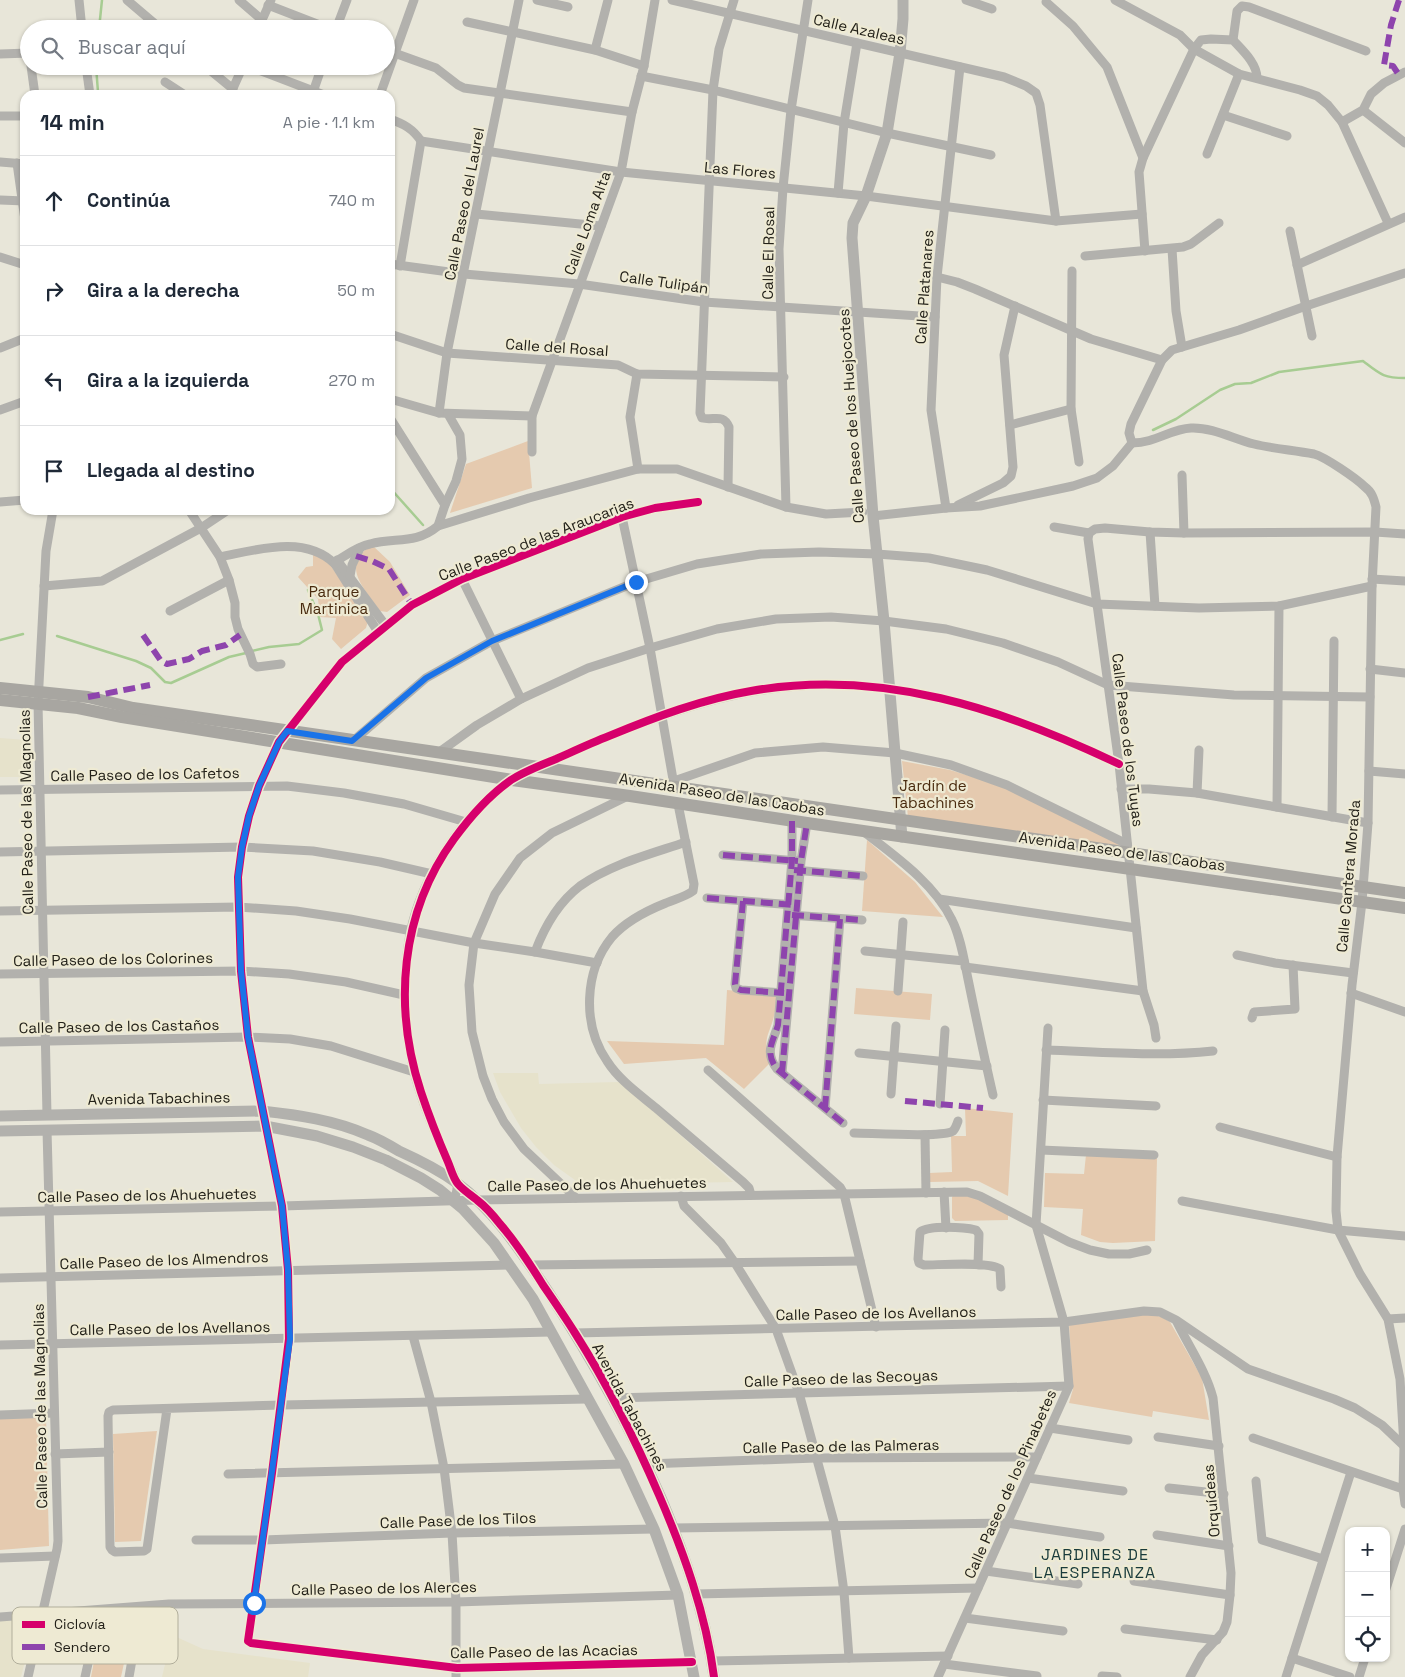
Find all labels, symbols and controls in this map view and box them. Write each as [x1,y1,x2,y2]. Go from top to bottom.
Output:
street label: Calle Azaleas [812,9,907,49]
search box [20,20,395,75]
icon: search [38,34,66,62]
text: Buscar aquí [78,35,186,60]
text: 14 min [40,109,105,136]
text: A pie · 1.1 km [283,112,375,133]
street label: Calle Paseo del Laurel [440,126,488,282]
street label: Las Flores [703,157,777,183]
street label: Calle Loma Alta [559,168,615,278]
icon: ahead [40,187,68,215]
text: Continúa [87,188,170,213]
text: 740 m [329,190,375,211]
street label: Calle El Rosal [758,206,778,300]
street label: Calle Platanares [911,229,937,345]
street label: Calle Tulipán [618,266,710,298]
icon: right [40,277,68,305]
text: Gira a la derecha [87,278,239,303]
text: 50 m [337,280,375,301]
street label: Calle Paseo de los Huejocotes [834,308,868,524]
street label: Calle del Rosal [505,334,609,360]
icon: left [40,367,68,395]
text: Gira a la izquierda [87,368,249,393]
text: 270 m [328,370,375,391]
icon: arrive [40,457,68,485]
text: Llegada al destino [87,458,255,483]
street label: Calle Paseo de las Araucarias [436,493,636,585]
route end [625,571,648,594]
park label: Parque Martinica [300,582,369,618]
street label: Calle Paseo de los Tuyas [1108,652,1148,828]
street label: Calle Paseo de las Magnolias [15,709,37,915]
street label: Calle Paseo de los Cafetos [50,763,240,785]
street label: Avenida Paseo de las Caobas [618,768,826,820]
park label: Jardín de Tabachines [892,776,974,812]
street label: Calle Cantera Morada [1332,798,1364,953]
street label: Avenida Paseo de las Caobas [1018,827,1226,875]
street label: Calle Paseo de los Colorines [13,948,213,970]
street label: Calle Paseo de los Castaños [19,1015,220,1037]
street label: Avenida Tabachines [88,1087,230,1109]
street label: Calle Paseo de los Ahuehuetes [487,1173,707,1195]
street label: Calle Paseo de los Ahuehuetes [37,1184,257,1206]
street label: Calle Paseo de los Almendros [59,1247,269,1273]
street label: Calle Paseo de los Avellanos [775,1302,977,1324]
street label: Calle Paseo de las Magnolias [29,1303,51,1509]
street label: Calle Paseo de los Avellanos [69,1317,271,1339]
street label: Avenida Tabachines [588,1340,672,1474]
street label: Calle Paseo de las Secoyas [744,1365,938,1391]
street label: Calle Paseo de los Pinabetes [960,1386,1060,1581]
street label: Calle Paseo de las Palmeras [742,1435,940,1457]
street label: Orquídeas [1198,1464,1224,1538]
street label: Calle Pase de los Tilos [380,1508,537,1532]
map controls [1345,1527,1390,1662]
button: + [1345,1527,1390,1572]
district label: JARDINES DE LA ESPERANZA [1034,1544,1156,1583]
button: − [1345,1572,1390,1617]
street label: Calle Paseo de los Alerces [291,1577,477,1599]
route start [243,1592,266,1615]
legend [12,1607,178,1664]
text: Ciclovía [54,1615,106,1633]
button: locate [1345,1617,1390,1662]
text: Sendero [54,1638,110,1656]
street label: Calle Paseo de las Acacias [450,1640,638,1662]

